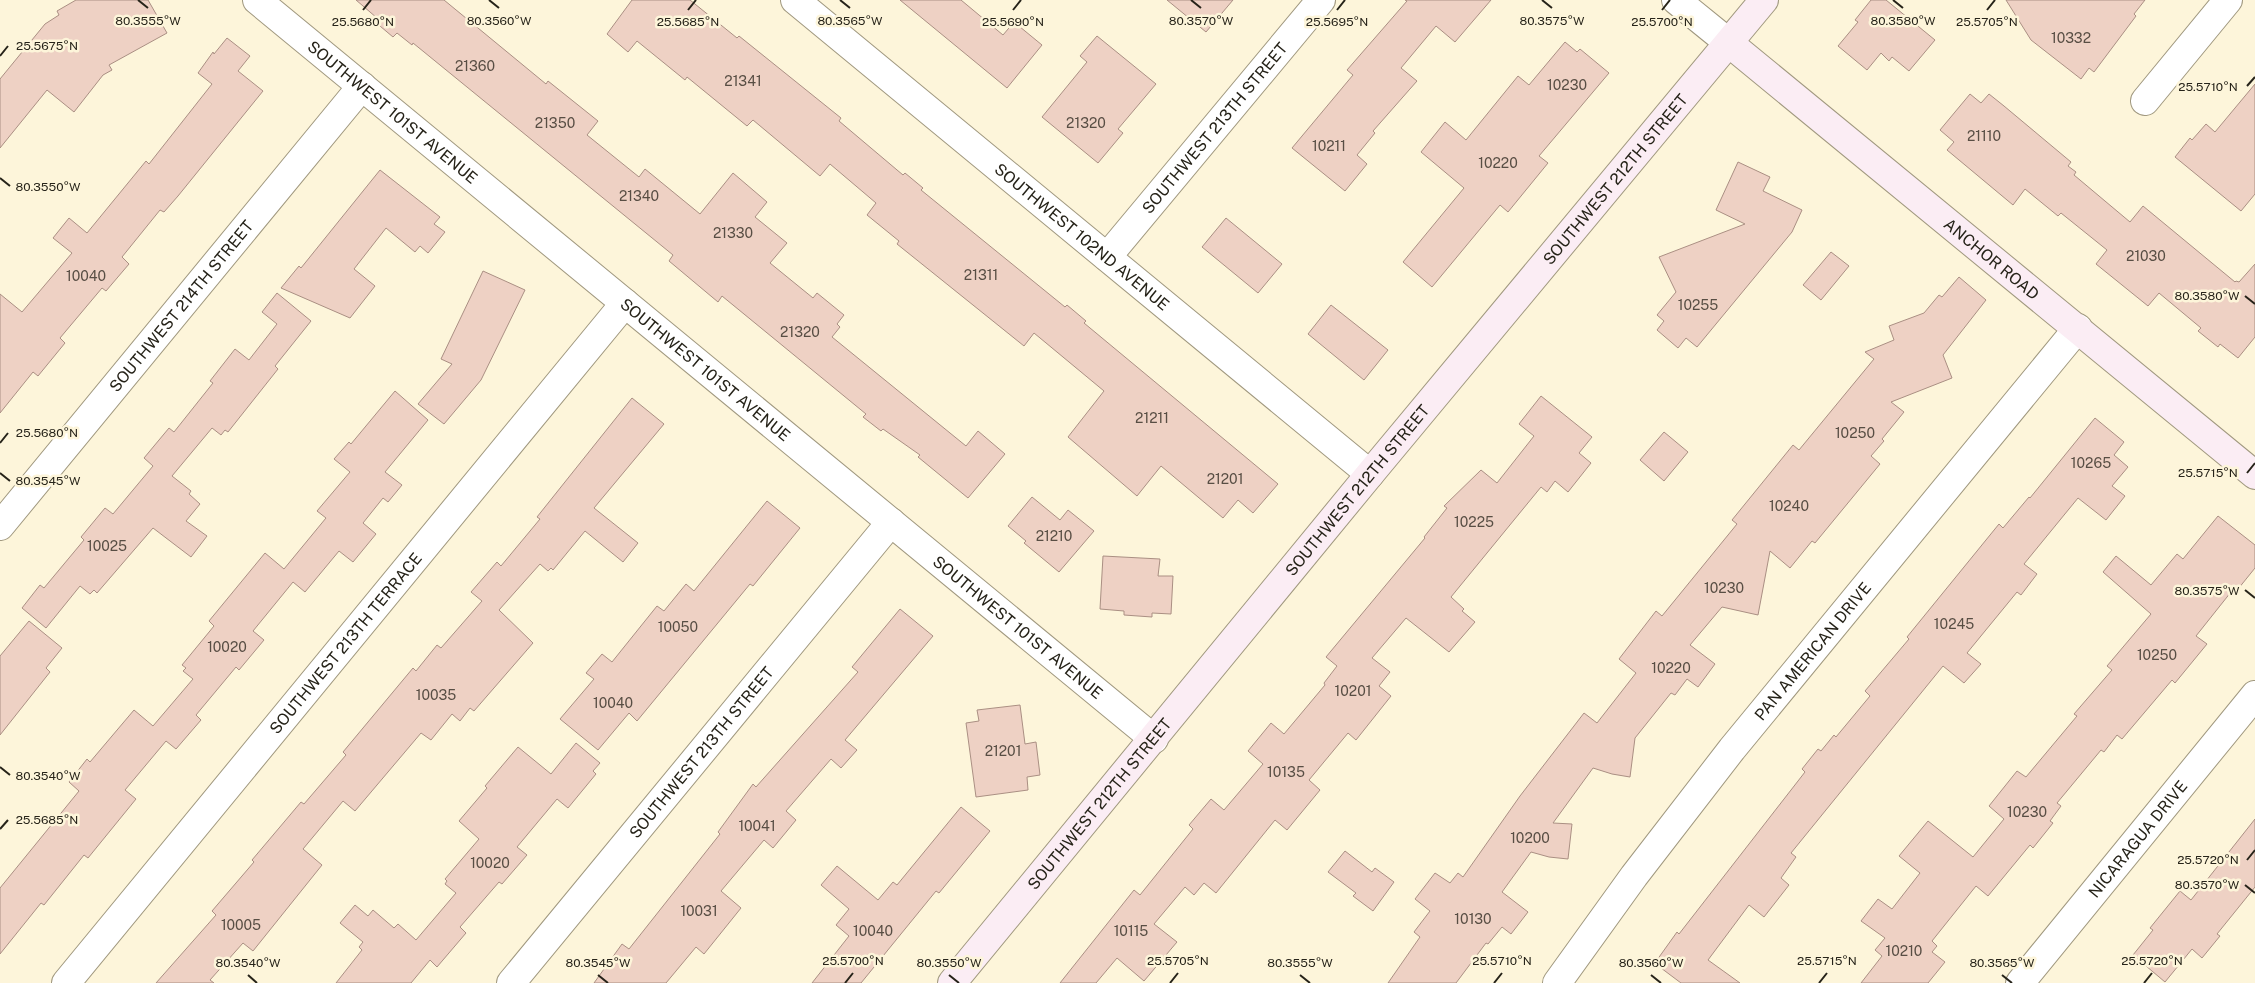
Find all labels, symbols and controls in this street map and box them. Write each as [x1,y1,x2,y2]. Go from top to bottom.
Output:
text: 80.3555°W [115,14,181,28]
text: 80.3560°W [467,14,532,28]
text: 80.3565°W [817,14,883,28]
text: 80.3570°W [1169,14,1234,28]
text: 80.3575°W [1520,14,1585,28]
text: 80.3580°W [1870,14,1936,28]
text: 25.5680°N [332,15,394,29]
text: 25.5685°N [657,15,719,29]
text: 25.5690°N [982,15,1044,29]
text: 25.5695°N [1306,15,1368,29]
text: 25.5700°N [1631,15,1693,29]
text: 25.5705°N [1956,15,2018,29]
house number: 10332 [2051,30,2091,46]
street label: SOUTHWEST 101ST AVENUE [304,37,481,188]
text: 25.5675°N [16,39,78,53]
street label: SOUTHWEST 213TH STREET [1138,39,1292,217]
house number: 21360 [455,58,495,74]
house number: 21341 [724,73,762,89]
house number: 10230 [1547,77,1587,93]
text: 25.5710°N [2178,80,2238,94]
street label: SOUTHWEST 212TH STREET [1539,90,1692,269]
house number: 21350 [535,115,575,131]
house number: 21320 [1066,115,1106,131]
house number: 21110 [1967,128,2001,144]
house number: 10211 [1312,138,1346,154]
house number: 10220 [1478,155,1518,171]
street label: SOUTHWEST 102ND AVENUE [991,160,1173,314]
text: 80.3550°W [15,180,81,194]
house number: 21340 [619,188,659,204]
street label: ANCHOR ROAD [1940,215,2043,304]
street label: SOUTHWEST 214TH STREET [105,216,258,396]
house number: 21330 [713,225,753,241]
house number: 21030 [2126,248,2166,264]
house number: 21311 [964,267,998,283]
house number: 10040 [66,268,106,284]
text: 80.3580°W [2174,289,2240,303]
street label: SOUTHWEST 101ST AVENUE [616,294,794,445]
house number: 10255 [1678,297,1718,313]
house number: 21320 [780,324,820,340]
street label: SOUTHWEST 212TH STREET [1281,401,1434,580]
house number: 21211 [1135,410,1169,426]
house number: 10250 [1835,425,1875,441]
text: 25.5680°N [16,426,78,440]
house number: 10265 [2071,455,2111,471]
text: 25.5715°N [2178,466,2238,480]
house number: 21201 [1207,471,1243,487]
text: 80.3545°W [15,474,81,488]
house number: 10240 [1769,498,1809,514]
house number: 10225 [1454,514,1494,530]
house number: 21210 [1036,528,1072,544]
house number: 10025 [87,538,127,554]
street label: SOUTHWEST 213TH TERRACE [266,549,426,738]
street label: SOUTHWEST 101ST AVENUE [929,552,1106,703]
street label: PAN AMERICAN DRIVE [1751,579,1875,724]
house number: 10230 [1704,580,1744,596]
text: 80.3575°W [2175,584,2240,598]
house number: 10245 [1934,616,1974,632]
house number: 10050 [658,619,698,635]
house number: 10020 [207,639,247,655]
house number: 10250 [2137,647,2177,663]
house number: 10220 [1651,660,1691,676]
street label: SOUTHWEST 213TH STREET [625,663,778,842]
house number: 10201 [1335,683,1371,699]
house number: 10035 [416,687,456,703]
house number: 10040 [593,695,633,711]
street label: SOUTHWEST 212TH STREET [1024,714,1176,893]
house number: 21201 [985,743,1021,759]
house number: 10135 [1267,764,1305,780]
text: 80.3540°W [16,769,81,783]
street label: NICARAGUA DRIVE [2085,777,2191,902]
house number: 10230 [2007,804,2047,820]
text: 25.5685°N [16,813,78,827]
house number: 10041 [738,818,776,834]
house number: 10200 [1510,830,1550,846]
text: 25.5720°N [2177,853,2239,867]
house number: 10020 [470,855,510,871]
text: 80.3570°W [2175,878,2240,892]
house number: 10031 [680,903,718,919]
house number: 10130 [1454,911,1492,927]
house number: 10005 [221,917,261,933]
house number: 10040 [853,923,893,939]
house number: 10115 [1114,923,1148,939]
house number: 10210 [1886,943,1922,959]
text: 25.5700°N [822,954,884,968]
text: 25.5705°N [1147,954,1209,968]
text: 25.5710°N [1472,954,1532,968]
text: 25.5715°N [1797,954,1857,968]
text: 25.5720°N [2121,954,2183,968]
text: 80.3540°W [216,956,281,970]
text: 80.3545°W [565,956,631,970]
text: 80.3550°W [916,956,982,970]
text: 80.3555°W [1267,956,1333,970]
text: 80.3560°W [1619,956,1684,970]
text: 80.3565°W [1969,956,2035,970]

